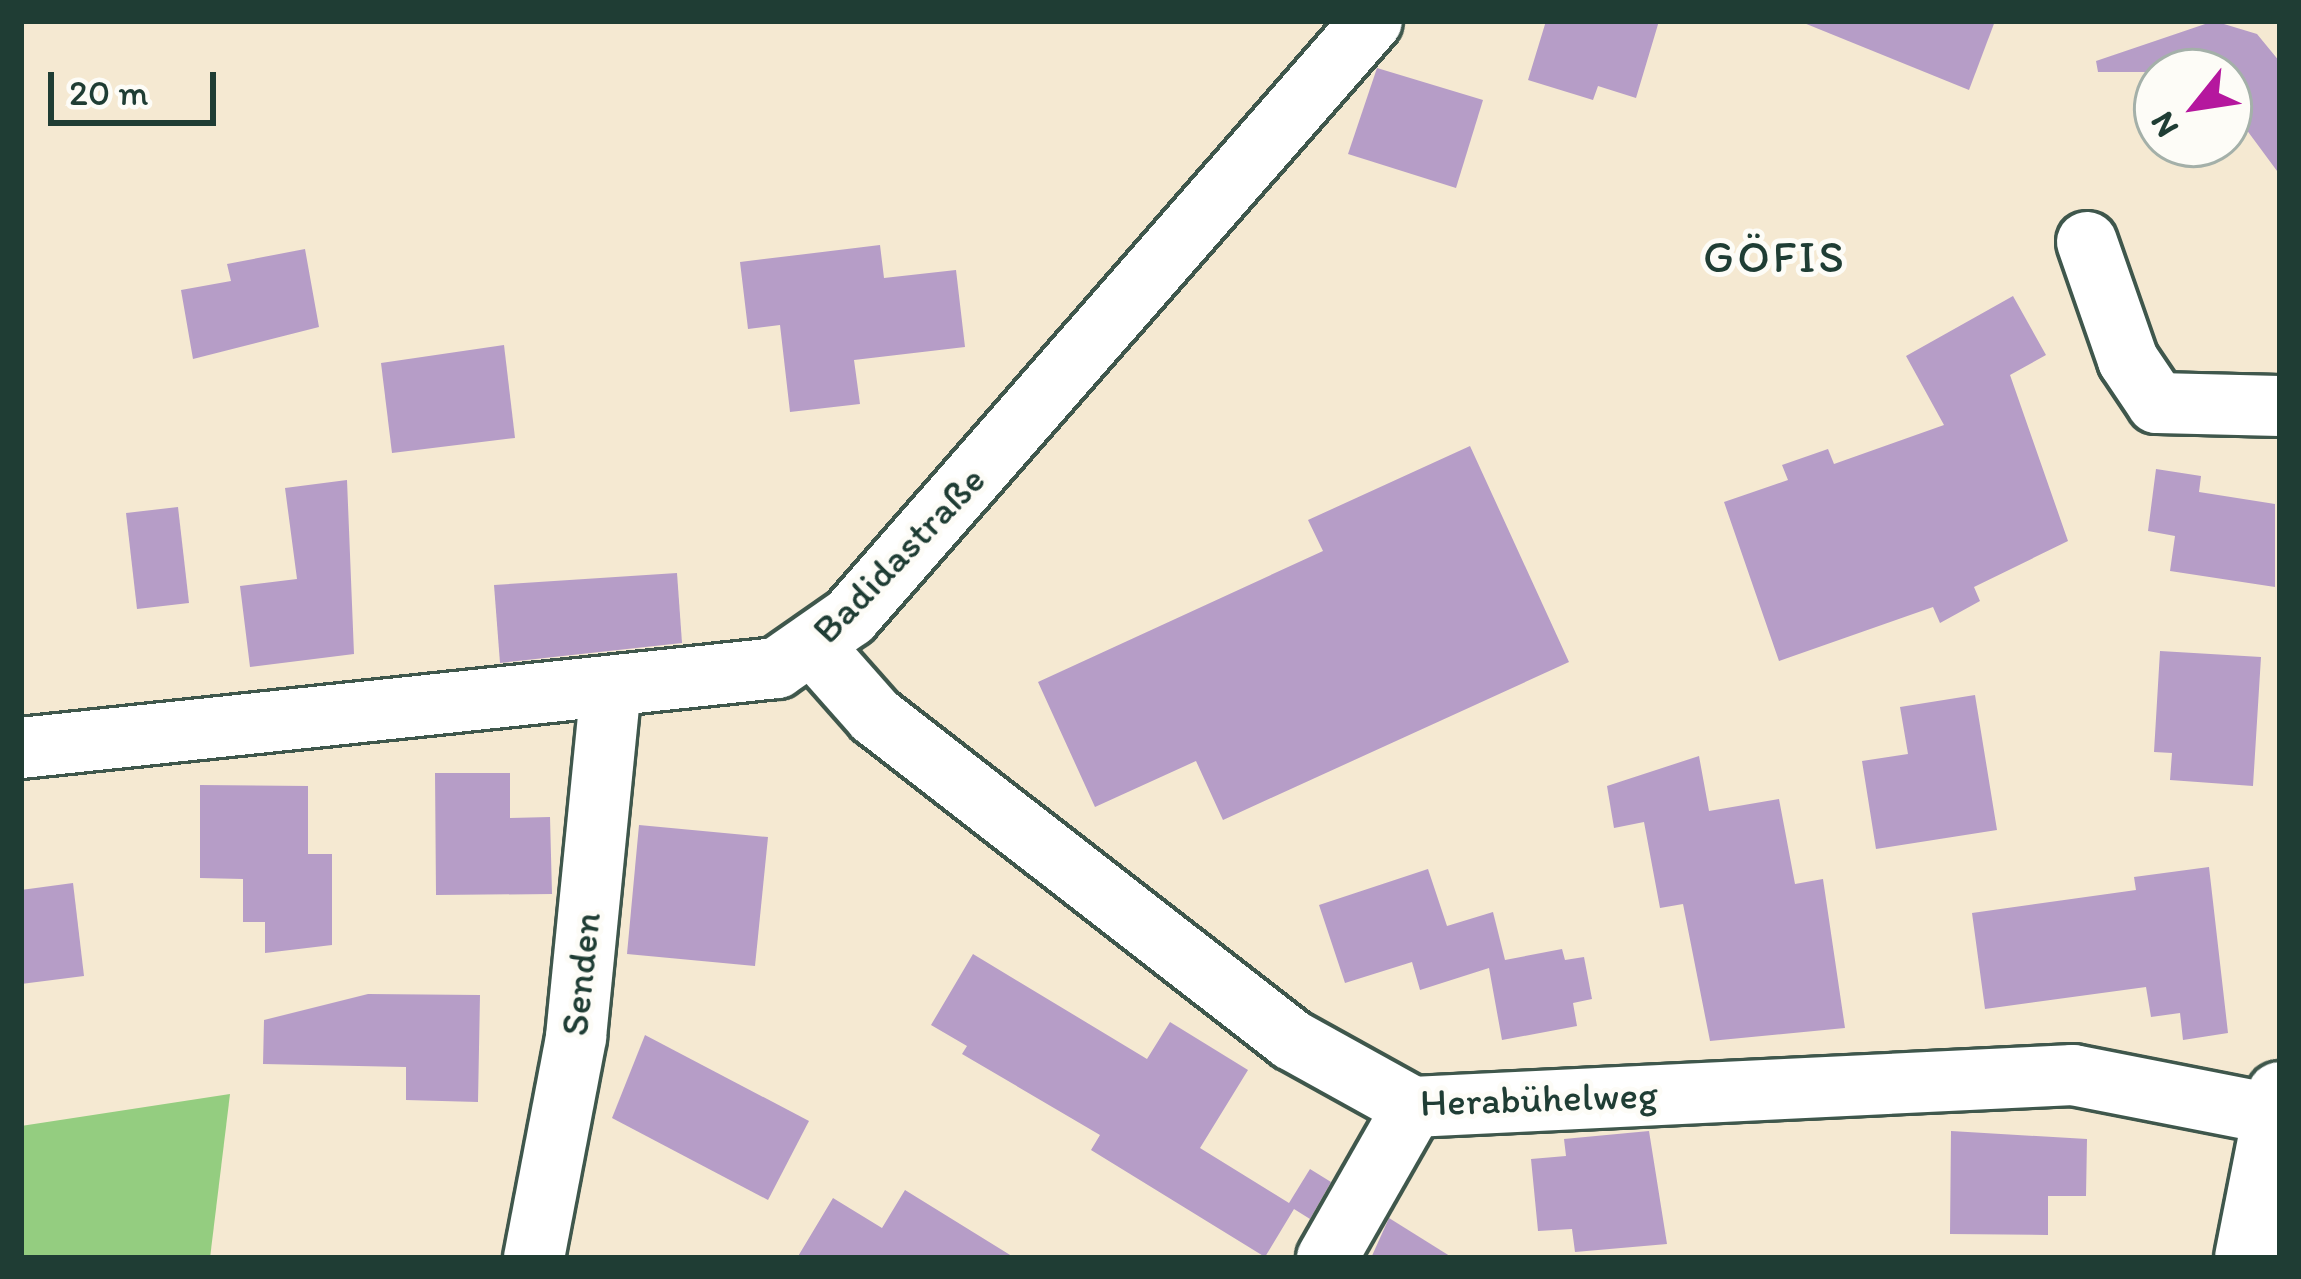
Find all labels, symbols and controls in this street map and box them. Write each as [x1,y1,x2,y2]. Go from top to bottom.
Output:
scale bar [54,48,222,122]
north arrow [2133,48,2253,168]
text: 20 m [69,71,149,114]
text: N [2142,105,2186,144]
district label: GÖFIS [1703,230,1847,284]
street label: Badidastraße [803,457,995,653]
street label: Senden [551,910,611,1038]
street label: Herabühelweg [1419,1071,1659,1127]

